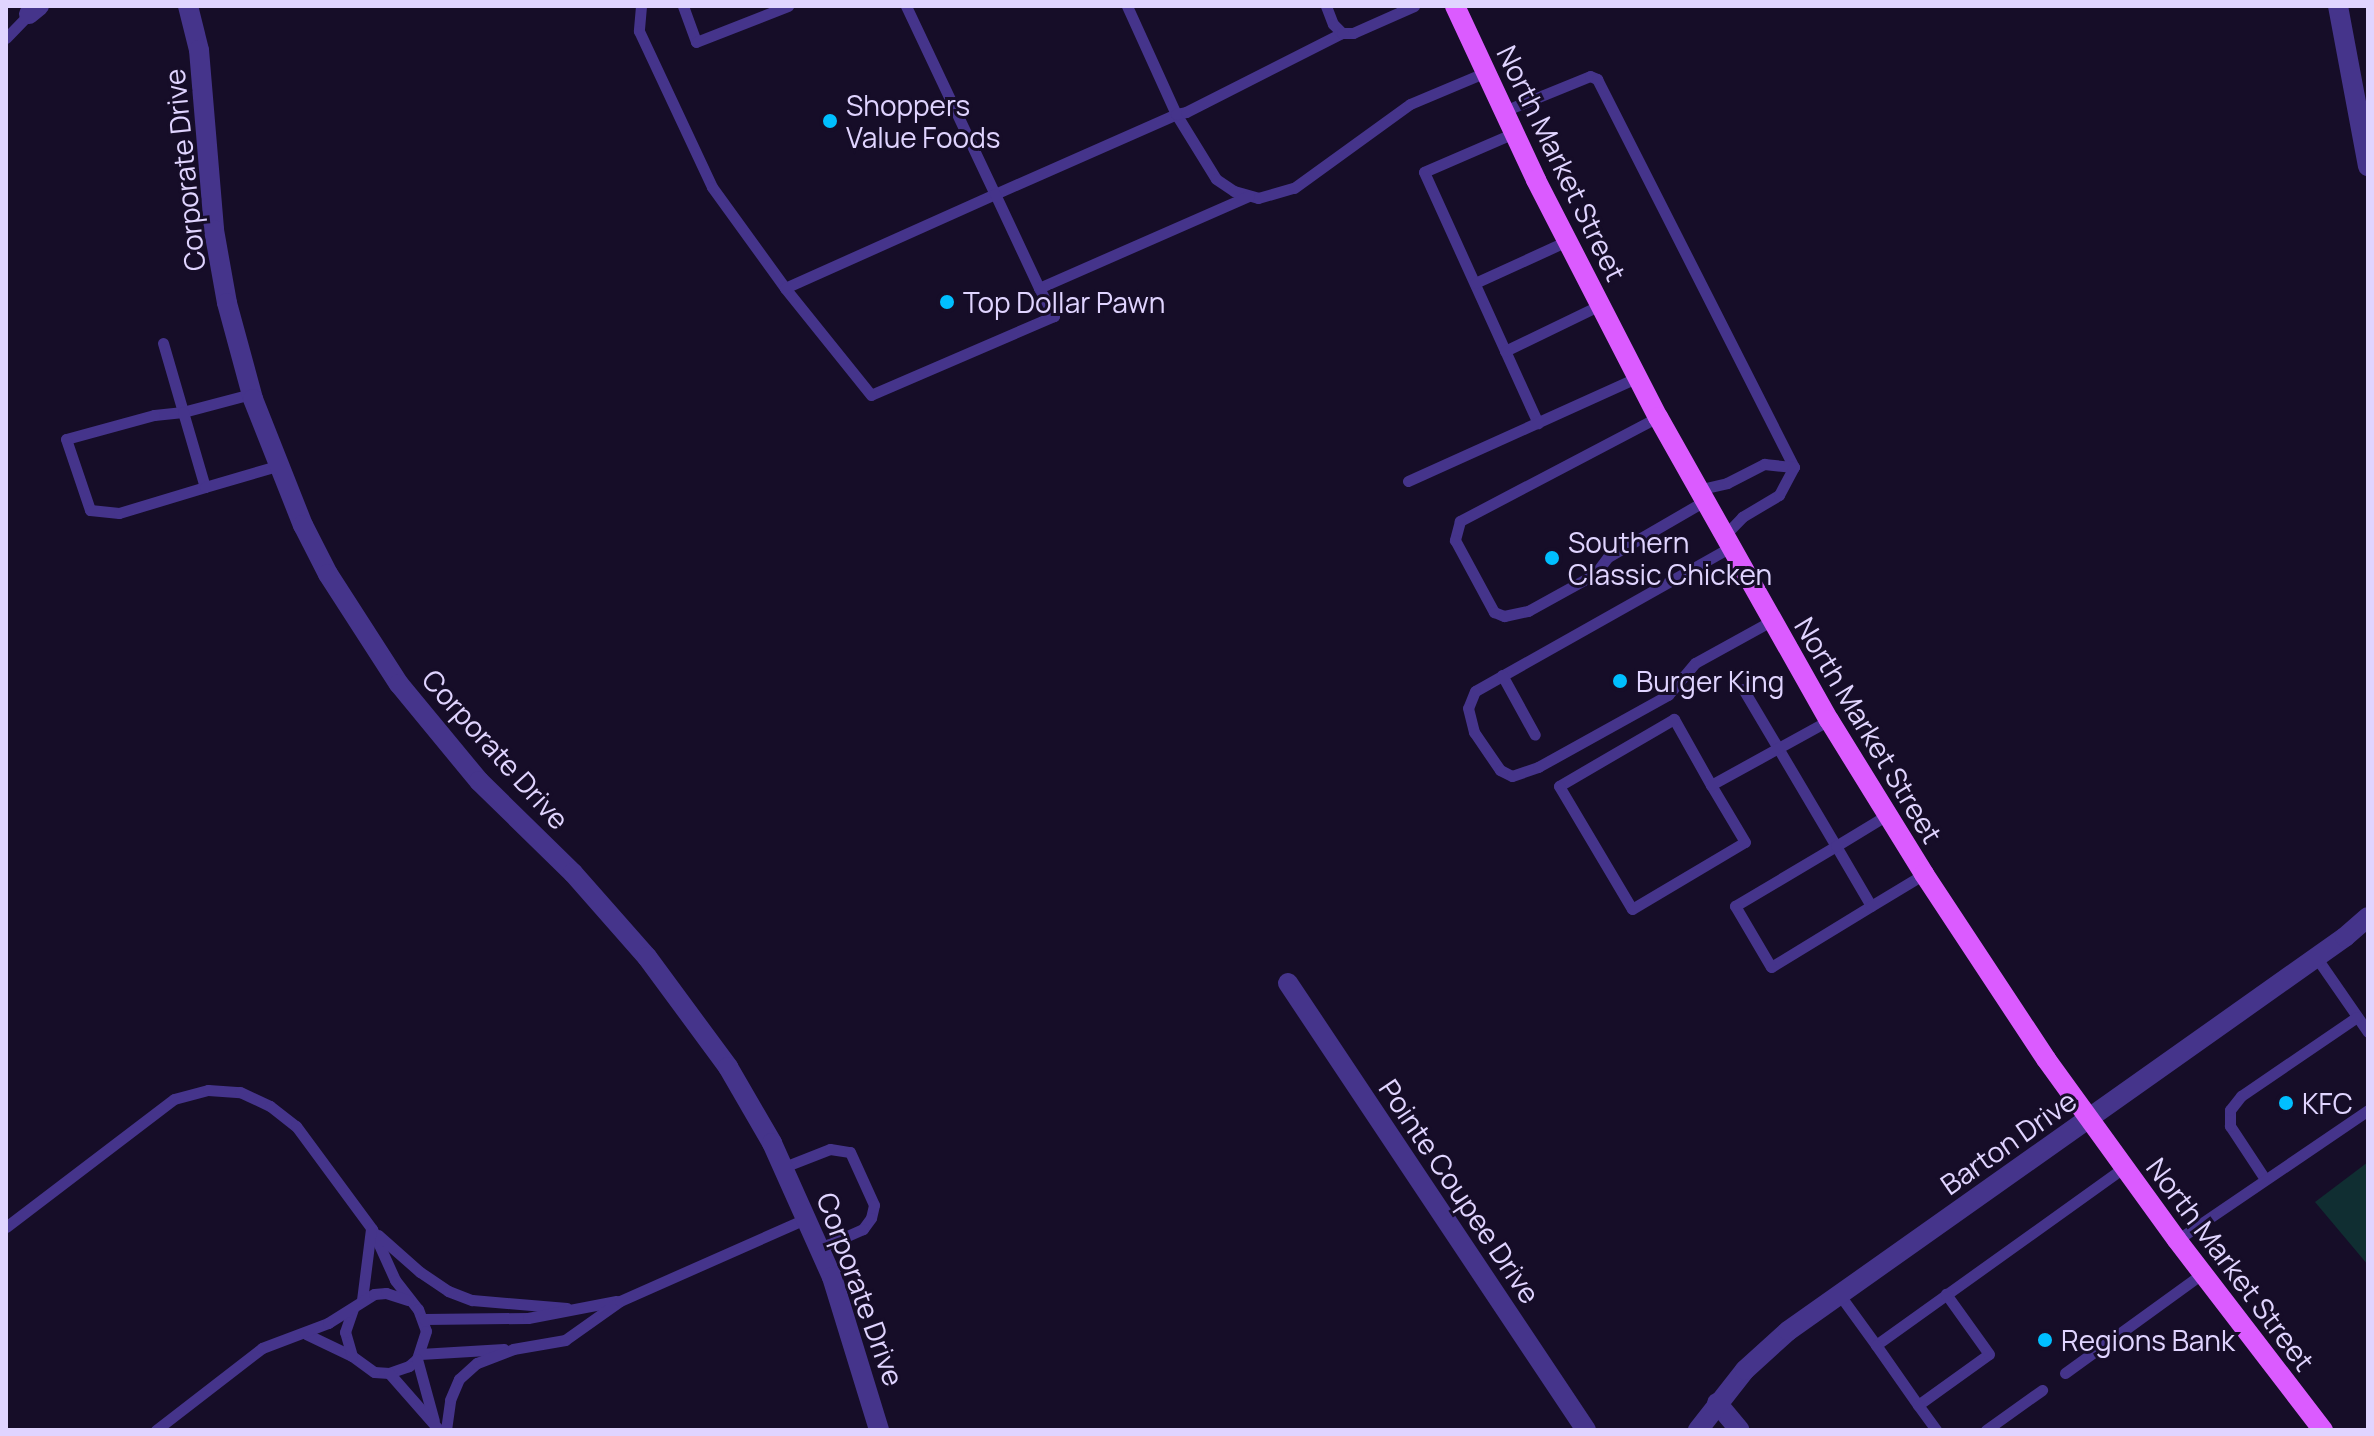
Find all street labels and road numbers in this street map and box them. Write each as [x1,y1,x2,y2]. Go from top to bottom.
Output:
street label: North Market Street [1490,40,1634,286]
street label: Corporate Drive [157,67,211,273]
street label: North Market Street [1788,611,1950,849]
street label: Corporate Drive [416,662,576,836]
street label: Pointe Coupee Drive [1373,1073,1547,1309]
street label: Barton Drive [1934,1083,2082,1201]
street label: North Market Street [2140,1151,2322,1377]
street label: Corporate Drive [810,1188,912,1390]

